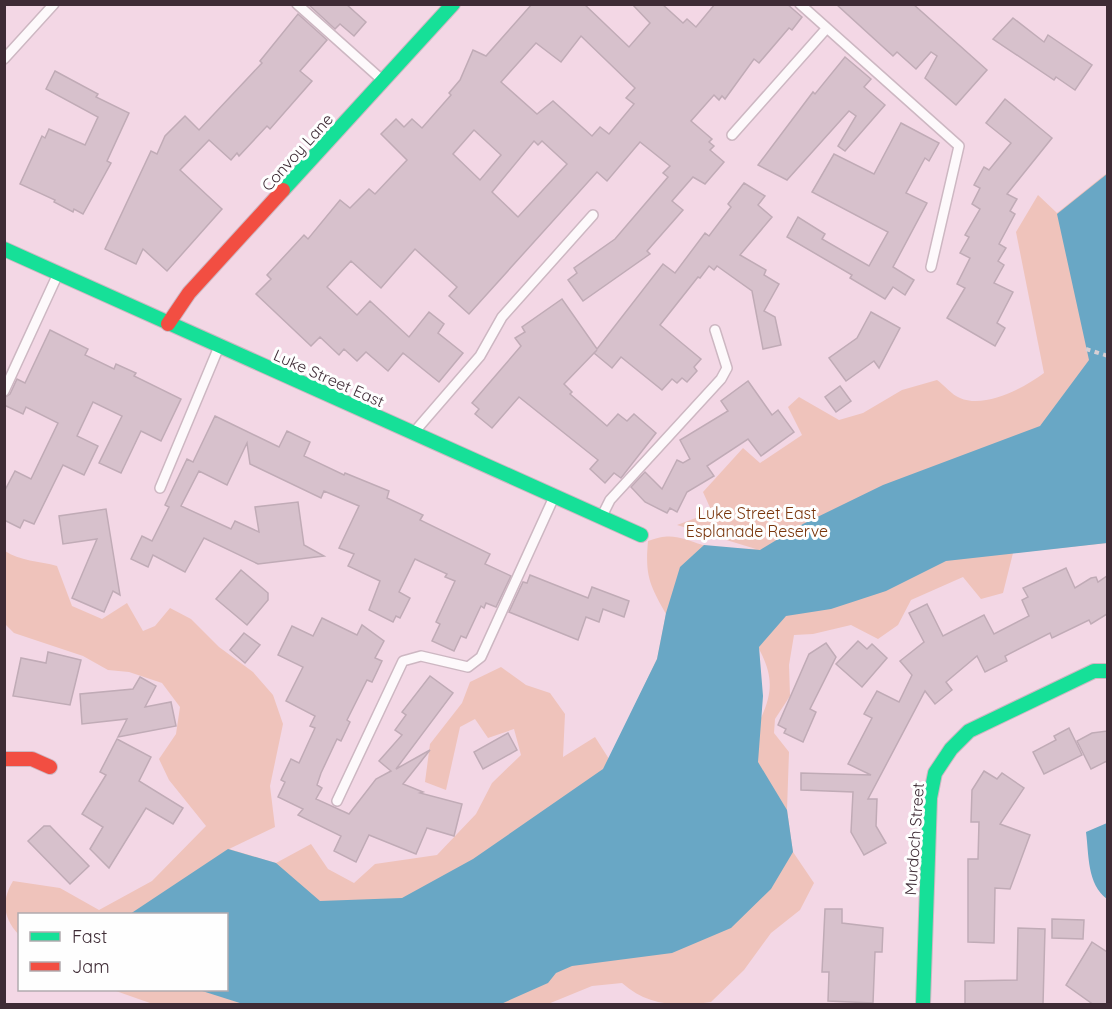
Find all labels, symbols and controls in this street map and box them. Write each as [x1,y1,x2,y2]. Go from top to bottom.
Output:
street label: Convoy Lane [257,109,337,195]
street label: Luke Street East [271,345,387,411]
park label: Luke Street East Esplanade Reserve [686,503,828,541]
street label: Murdoch Street [900,782,928,896]
legend [18,913,228,991]
text: Fast [72,925,107,948]
text: Jam [72,955,110,978]

